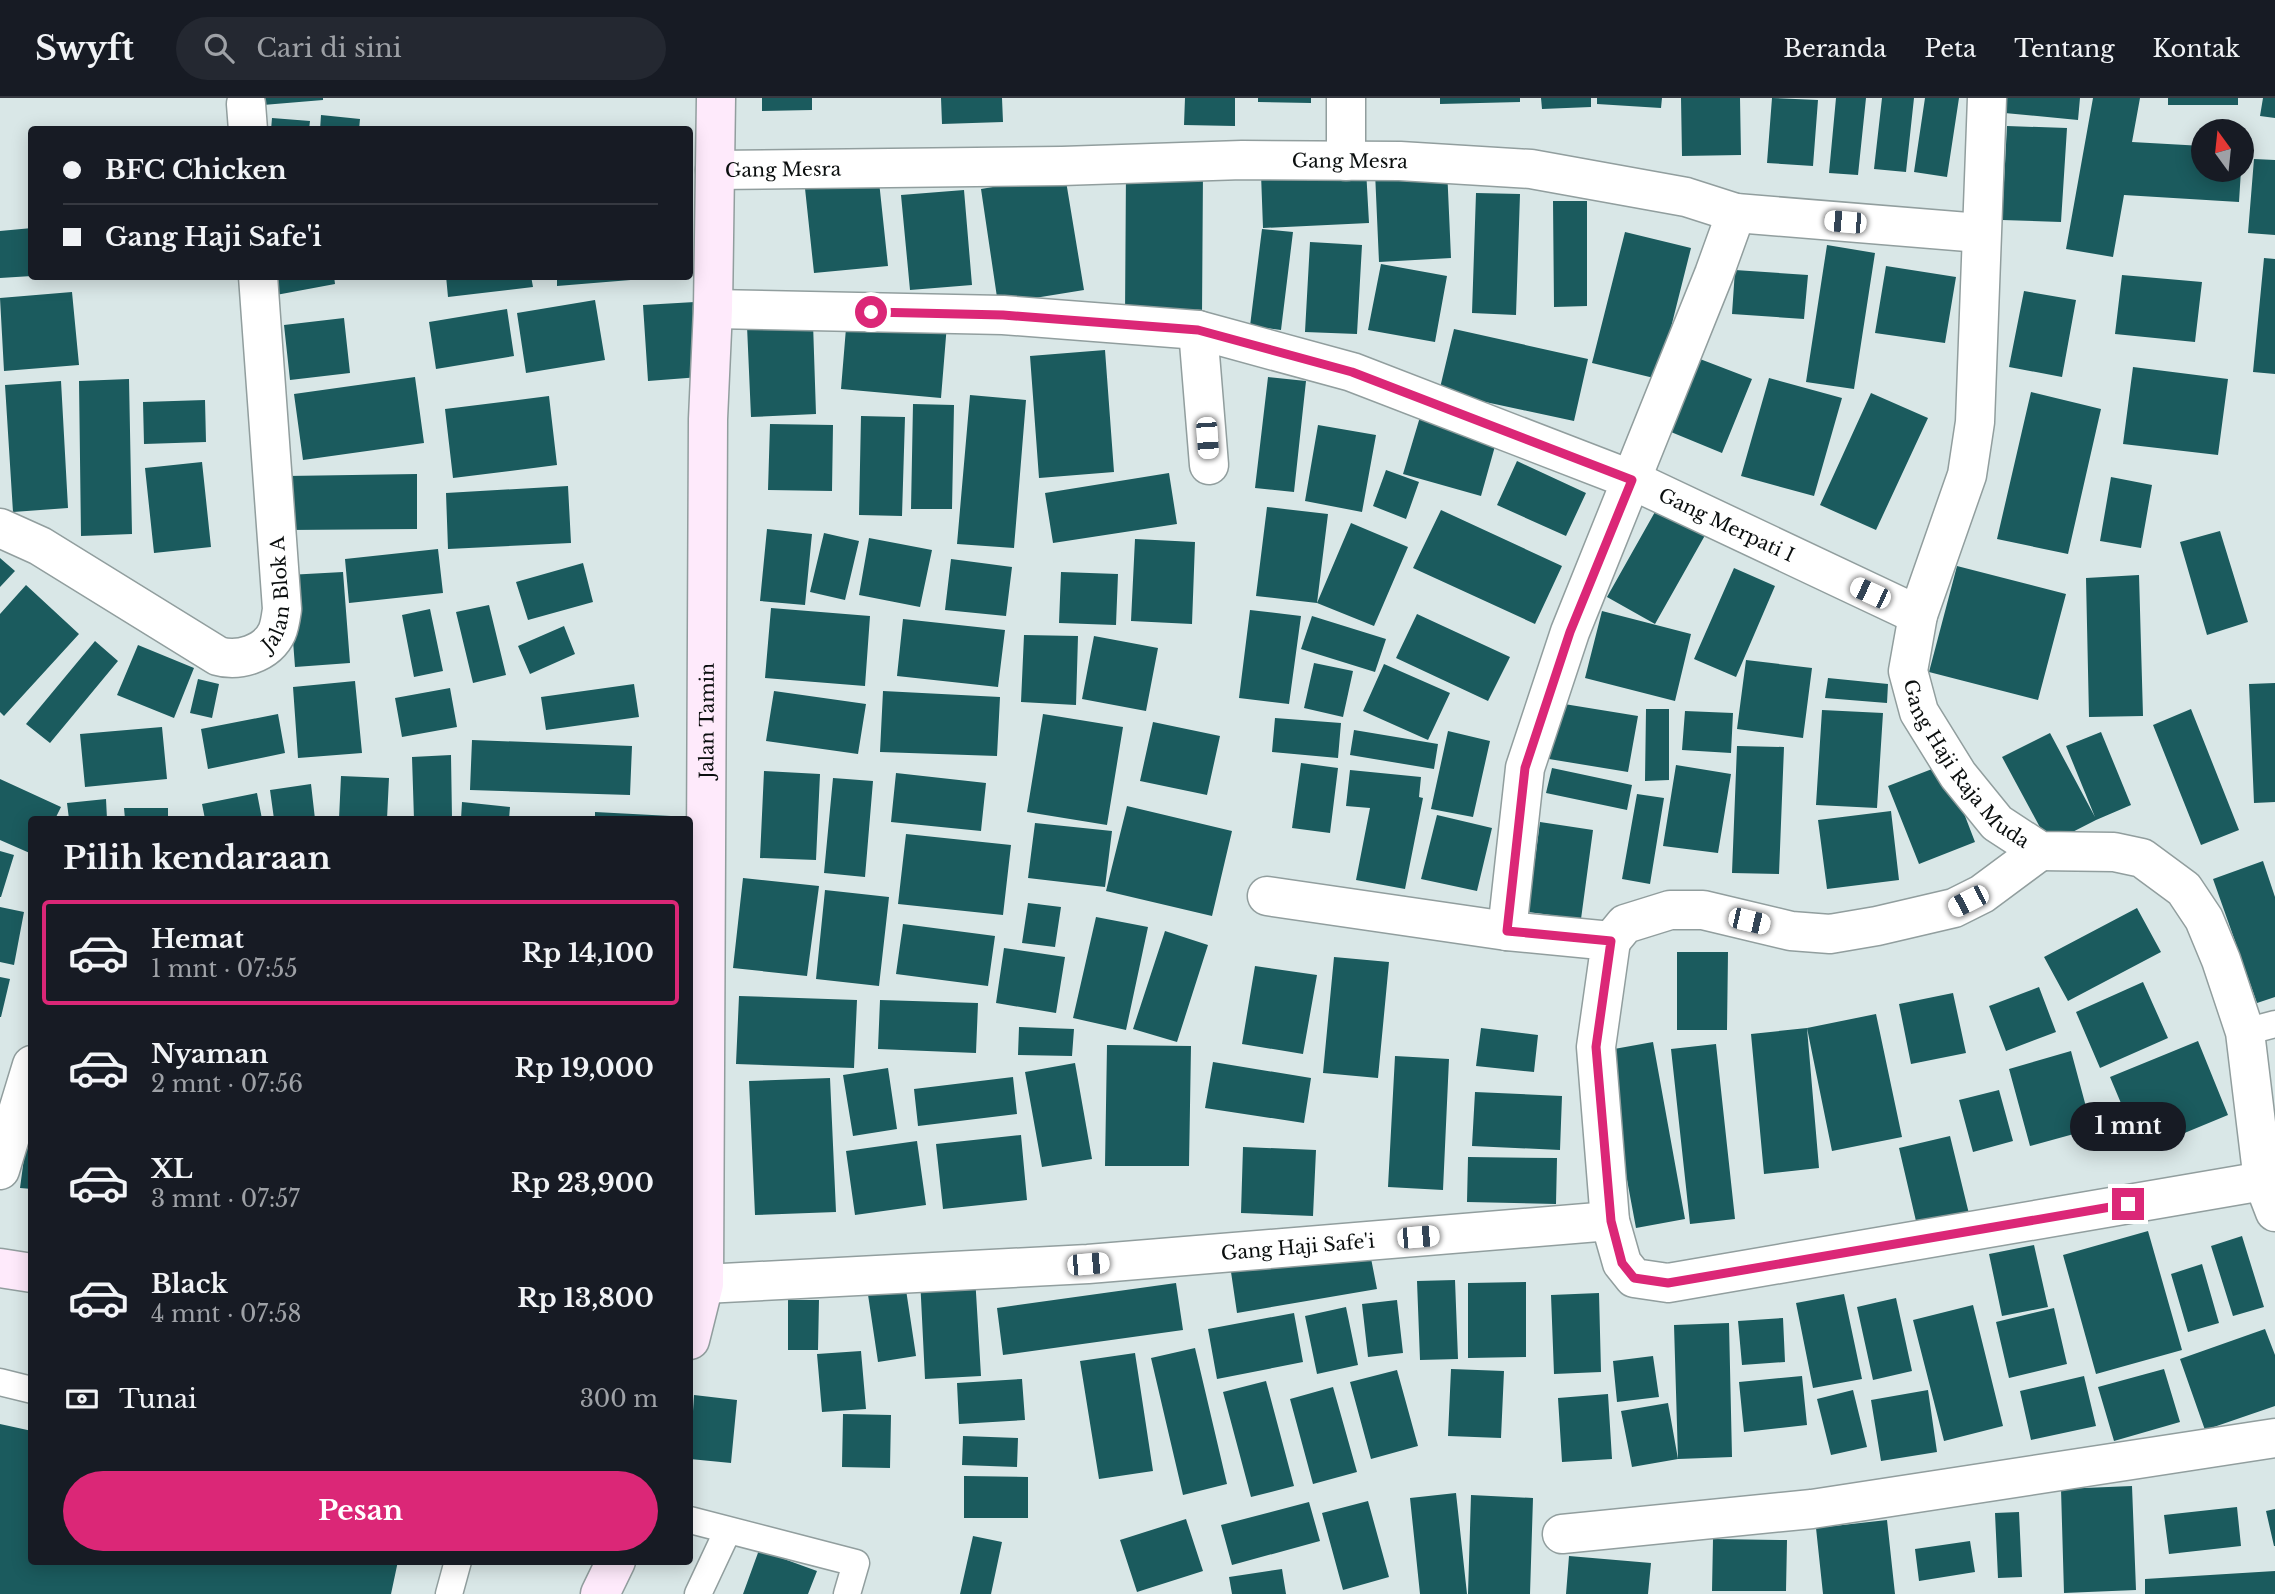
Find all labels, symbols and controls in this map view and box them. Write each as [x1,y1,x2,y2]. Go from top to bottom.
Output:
search box [176,17,666,80]
text: Swyft [35,28,134,69]
icon: search [200,29,238,67]
text: Cari di sini [256,32,402,64]
text: Beranda [1784,34,1886,63]
text: Peta [1924,34,1976,63]
text: Tentang [2014,34,2115,63]
text: Kontak [2153,34,2240,63]
north arrow [2191,119,2254,182]
map controls [2191,119,2254,182]
street label: Gang Mesra [1292,149,1409,173]
text: BFC Chicken [105,154,287,186]
street label: Gang Mesra [725,158,842,182]
car [1824,210,1867,234]
text: Gang Haji Safe'i [105,221,322,253]
route start [855,296,887,328]
car [1196,416,1219,460]
street label: Gang Merpati I [1655,483,1798,567]
street label: Jalan Blok A [255,535,294,659]
car [1847,575,1894,611]
street label: Jalan Tamin [695,663,719,782]
street label: Gang Haji Raja Muda [1899,677,2034,853]
text: Pilih kendaraan [63,838,331,878]
car [1945,882,1992,920]
car [1727,906,1772,936]
icon: car [67,921,130,984]
text: Hemat [151,923,244,955]
text: Rp 14,100 [522,937,654,969]
text: 1 mnt · 07:55 [151,955,298,983]
icon: car [67,1036,130,1099]
text: Nyaman [151,1038,268,1070]
text: Rp 19,000 [514,1052,654,1084]
text: 2 mnt · 07:56 [151,1070,303,1098]
callout: 1 mnt [2070,1102,2186,1152]
text: 1 mnt [2094,1112,2162,1140]
icon: car [67,1151,130,1214]
text: XL [151,1153,193,1185]
text: Rp 23,900 [511,1167,654,1199]
text: 3 mnt · 07:57 [151,1185,300,1213]
route end [2112,1188,2144,1220]
car [1397,1225,1440,1249]
street label: Gang Haji Safe'i [1220,1229,1376,1265]
car [1067,1252,1110,1276]
icon: car [67,1266,130,1329]
text: Black [151,1268,228,1300]
text: Rp 13,800 [517,1282,654,1314]
text: 4 mnt · 07:58 [151,1300,302,1328]
icon: cash [63,1380,101,1418]
text: Tunai [119,1383,197,1415]
text: 300 m [580,1385,658,1413]
button: Pesan [63,1471,658,1551]

